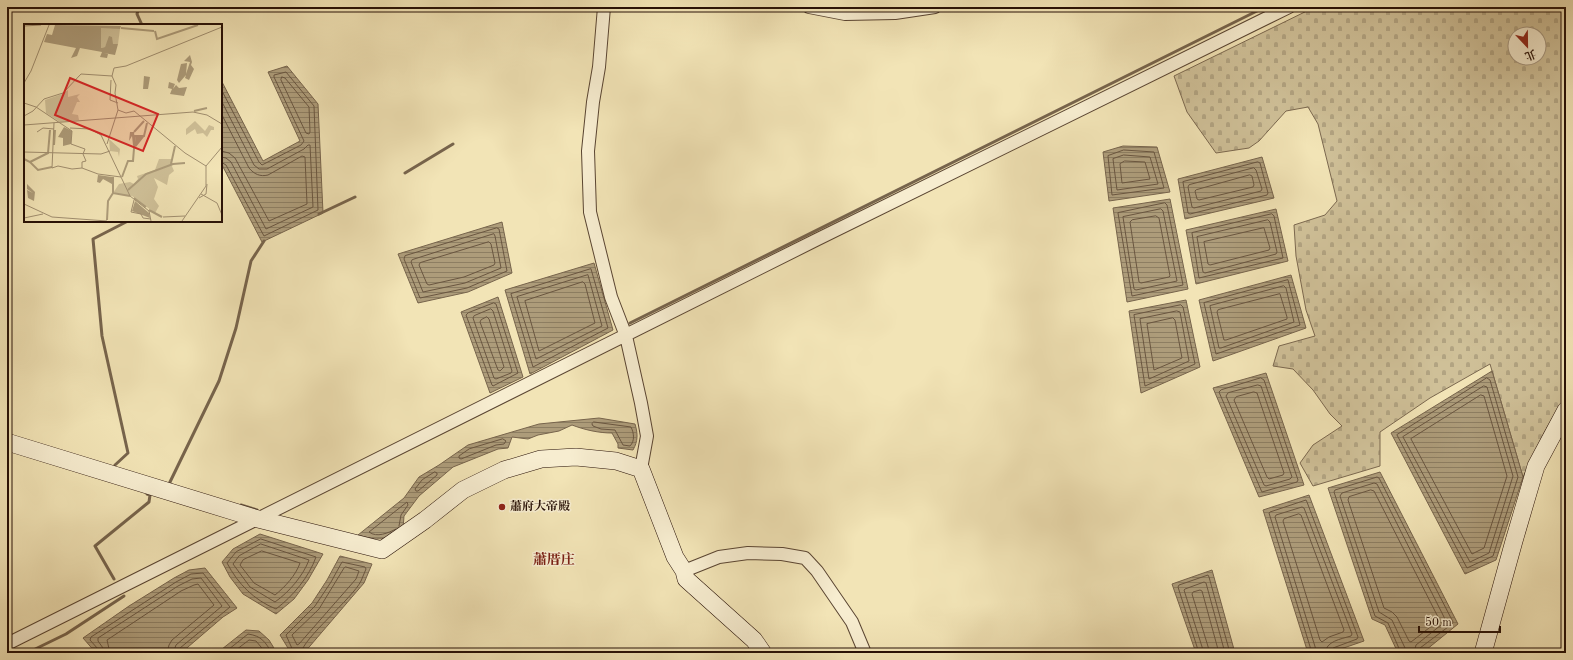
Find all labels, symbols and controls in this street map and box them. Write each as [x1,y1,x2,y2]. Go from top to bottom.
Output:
inset map [24,24,222,222]
north arrow [1507,26,1547,66]
text: 北 [1523,47,1538,63]
place label: 蕭府大帝殿 [510,499,571,513]
marker: 蕭府大帝殿 [497,502,507,512]
district label: 蕭厝庄 [533,551,575,567]
scale bar [1419,608,1500,634]
text: 50 m [1425,616,1452,629]

